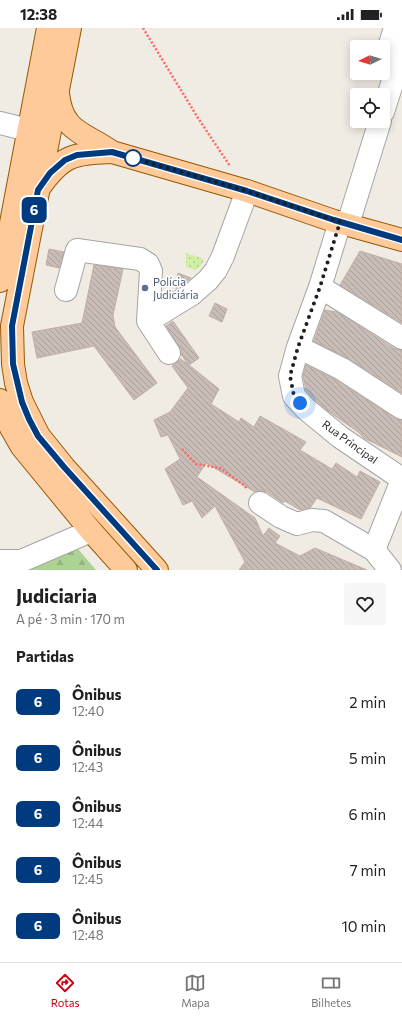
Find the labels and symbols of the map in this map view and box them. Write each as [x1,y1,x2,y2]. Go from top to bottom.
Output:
north arrow [350,40,390,80]
unlabelled marker [124,149,142,167]
line badge: 6 [21,197,47,223]
place label: Polícia Judiciária [153,275,198,302]
marker: Polícia Judiciária [140,283,150,293]
your location [290,393,310,413]
street label: Rua Principal [320,417,380,466]

